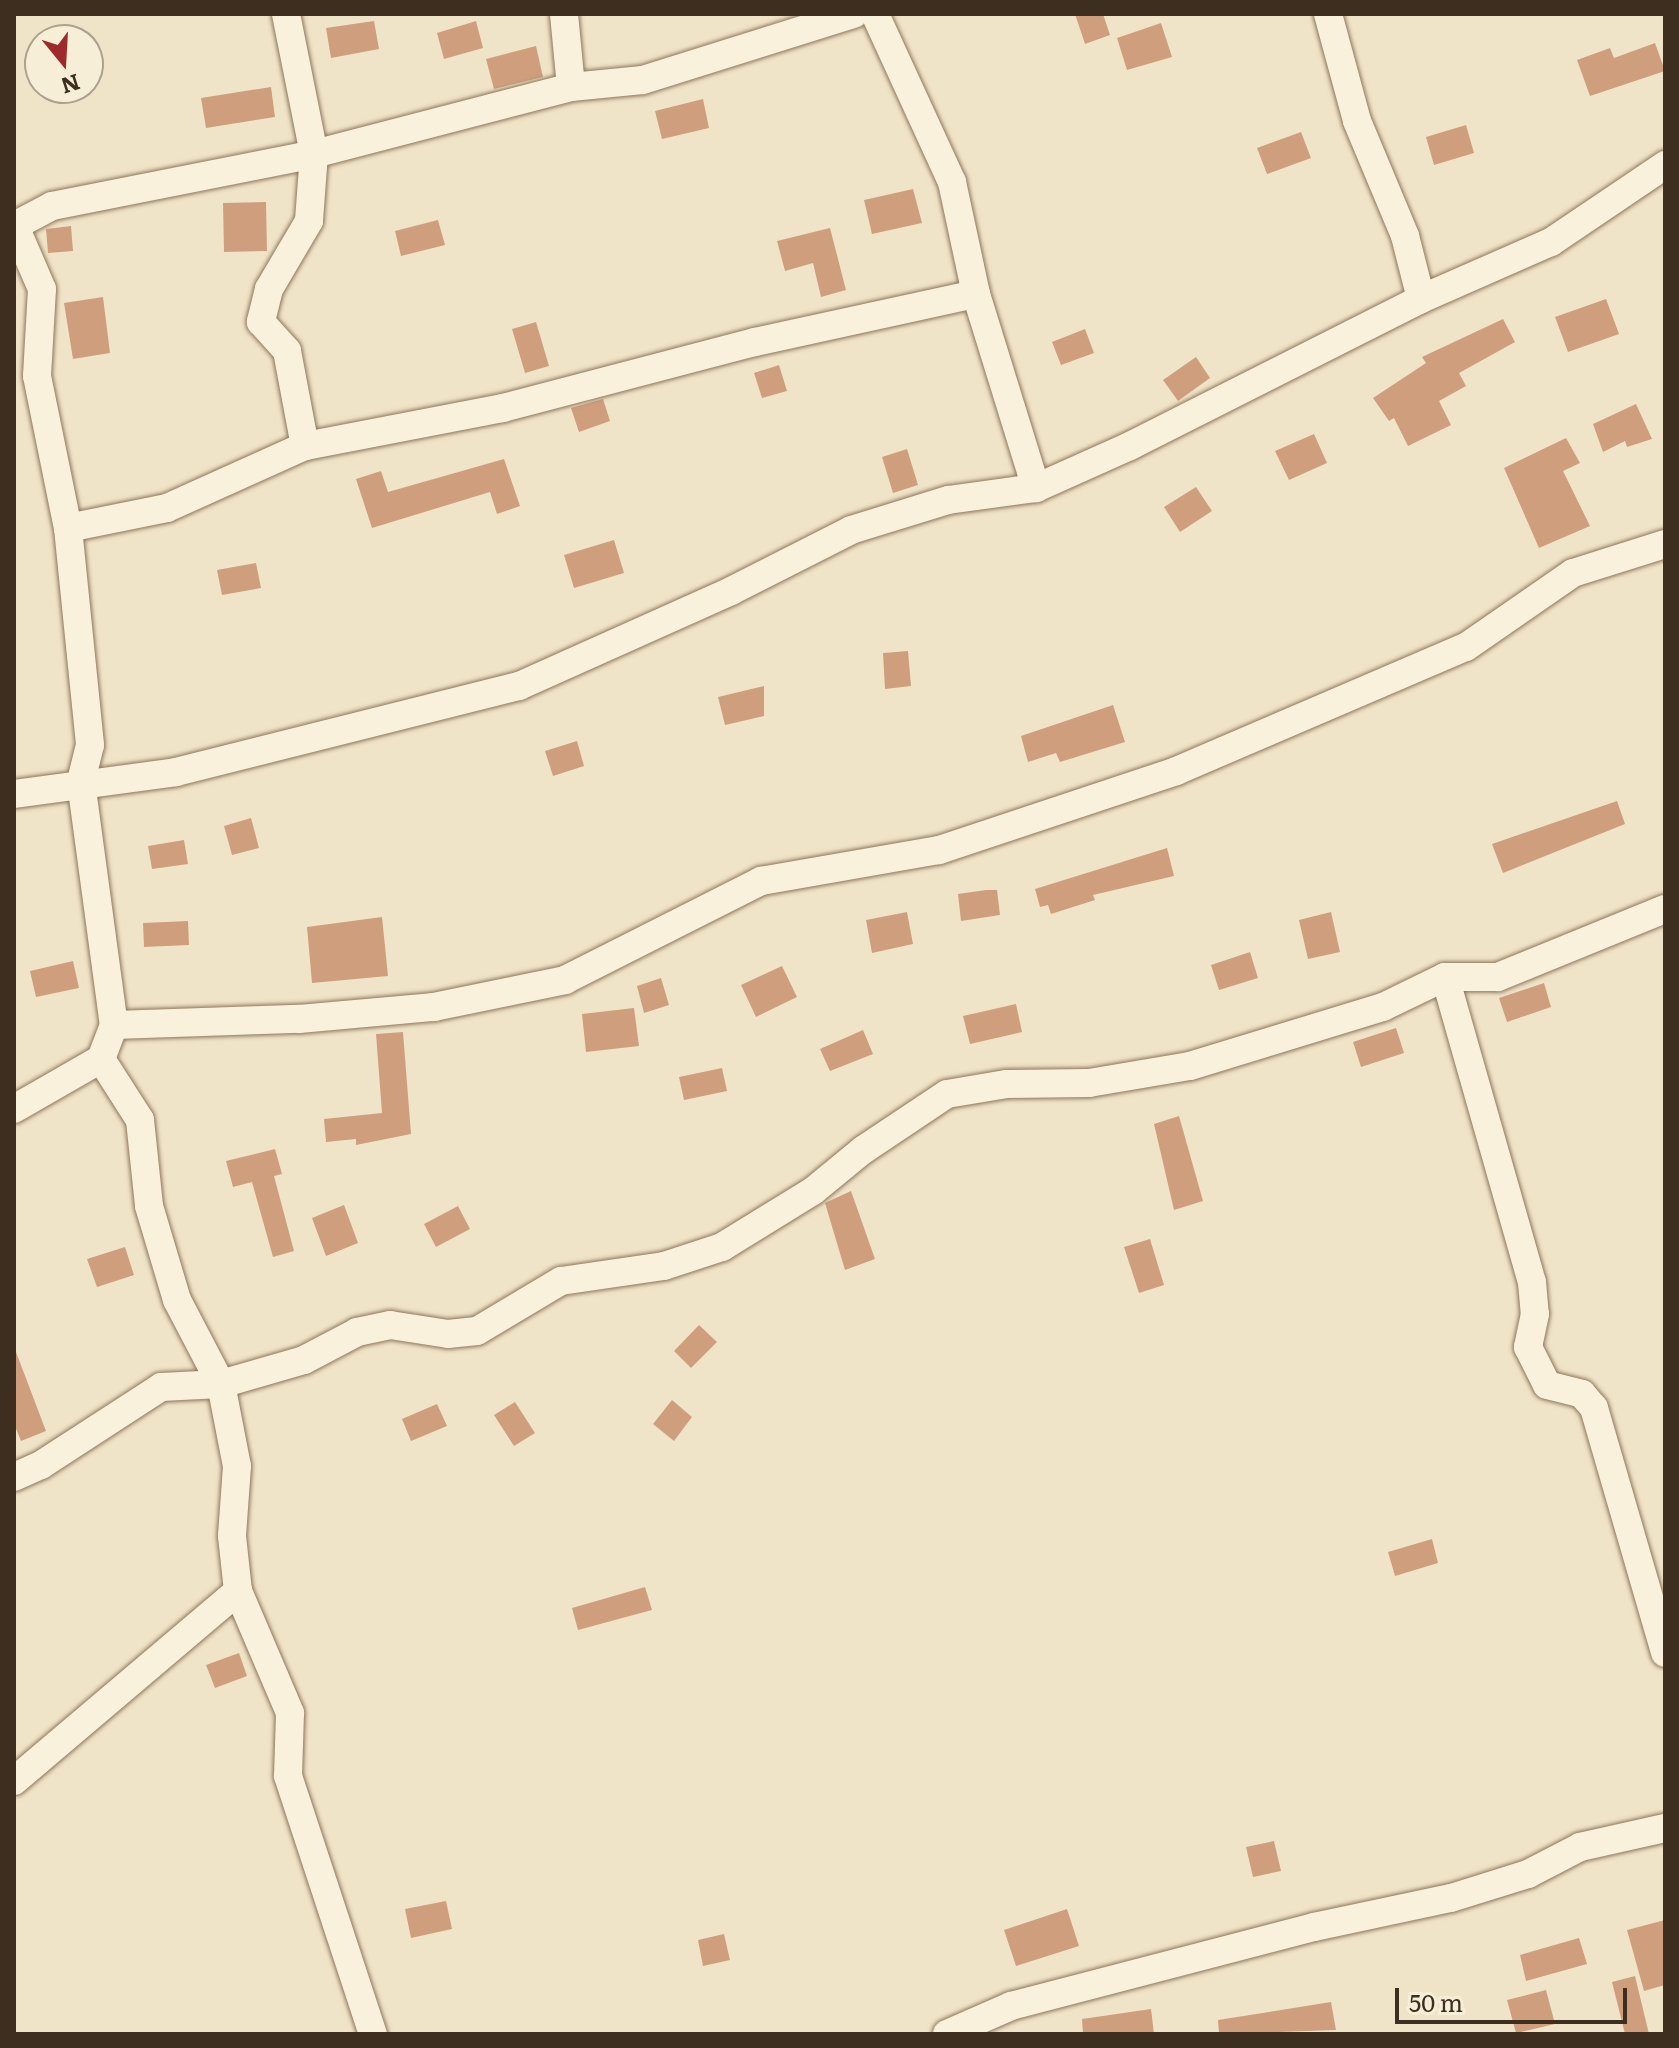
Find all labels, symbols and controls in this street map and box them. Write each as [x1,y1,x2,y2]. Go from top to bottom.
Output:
north arrow [24,24,104,104]
text: N [57,67,85,104]
scale bar [1399,1972,1631,2022]
text: 50 m [1409,1984,1463,2019]

